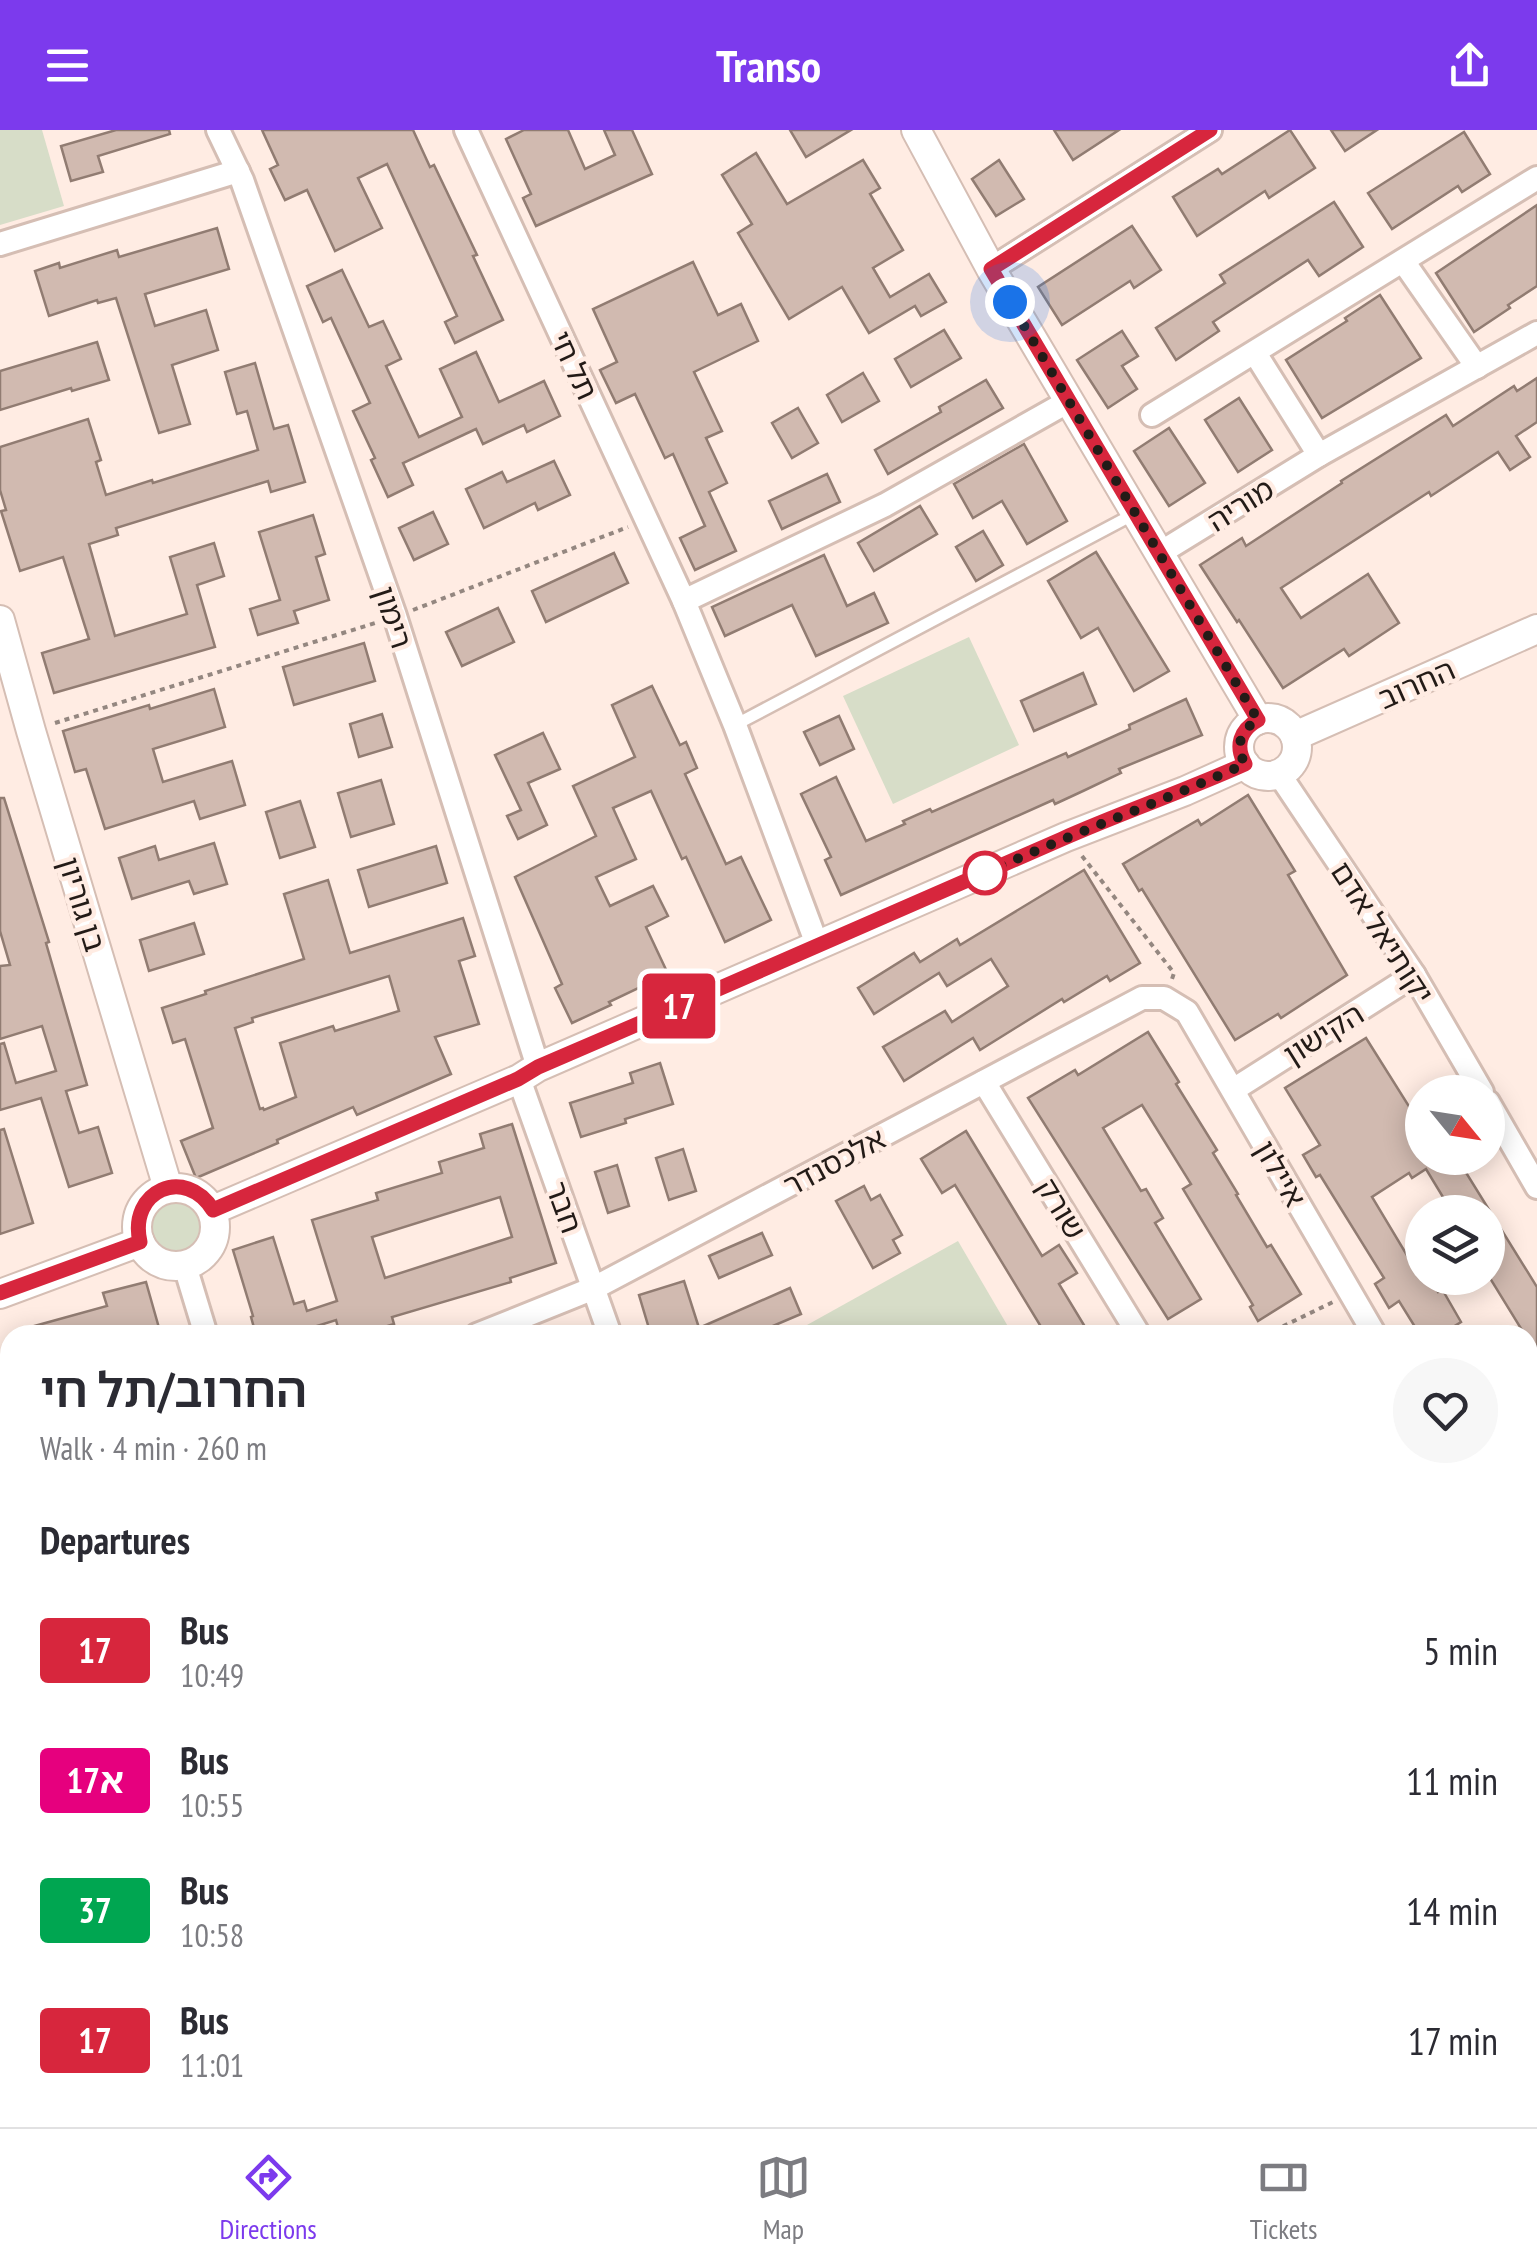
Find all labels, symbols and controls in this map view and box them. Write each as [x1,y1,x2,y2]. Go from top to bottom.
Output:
text: Transo [716,36,821,94]
icon: menu [40,38,95,93]
icon: share [1442,38,1497,93]
your location [985,277,1035,327]
street label: תל חי [542,325,608,405]
street label: מוריה [1199,469,1281,539]
street label: רימון [366,581,422,653]
street label: החרוב [1371,649,1461,717]
street label: בן גוריון [50,852,116,956]
unlabelled marker [964,852,1006,894]
street label: יקותיאל אדם [1323,854,1443,1010]
line badge: 17 [634,974,724,1038]
text: 17 [662,983,696,1029]
street label: הקישון [1276,993,1370,1073]
north arrow [1405,1075,1505,1175]
map controls [1405,1075,1505,1295]
street label: אלכסנדר [776,1118,892,1204]
street label: איילון [1246,1133,1316,1213]
street label: שורק [1029,1170,1095,1246]
street label: חבר [538,1176,592,1238]
button: layers [1405,1195,1505,1295]
text: החרוב/תל חי [40,1358,307,1420]
button: heart [1393,1358,1498,1463]
text: Walk · 4 min · 260 m [40,1427,267,1469]
text: Departures [40,1515,190,1564]
text: Bus [180,1605,229,1654]
text: 5 min [1423,1626,1498,1675]
text: 17 [78,1627,112,1673]
text: 10:49 [180,1654,244,1696]
text: Bus [180,1735,229,1784]
text: 11 min [1406,1756,1498,1805]
text: 17א [66,1757,124,1803]
text: 10:55 [180,1784,244,1826]
text: Bus [180,1865,229,1914]
text: 14 min [1406,1886,1498,1935]
text: 37 [78,1887,112,1933]
text: 10:58 [180,1914,244,1956]
text: Bus [180,1995,229,2044]
text: 17 min [1408,2016,1498,2065]
text: 17 [78,2017,112,2063]
text: 11:01 [180,2044,244,2086]
tab: Directions [219,2150,317,2247]
tab: Map [756,2150,811,2247]
tab: Tickets [1250,2150,1318,2247]

